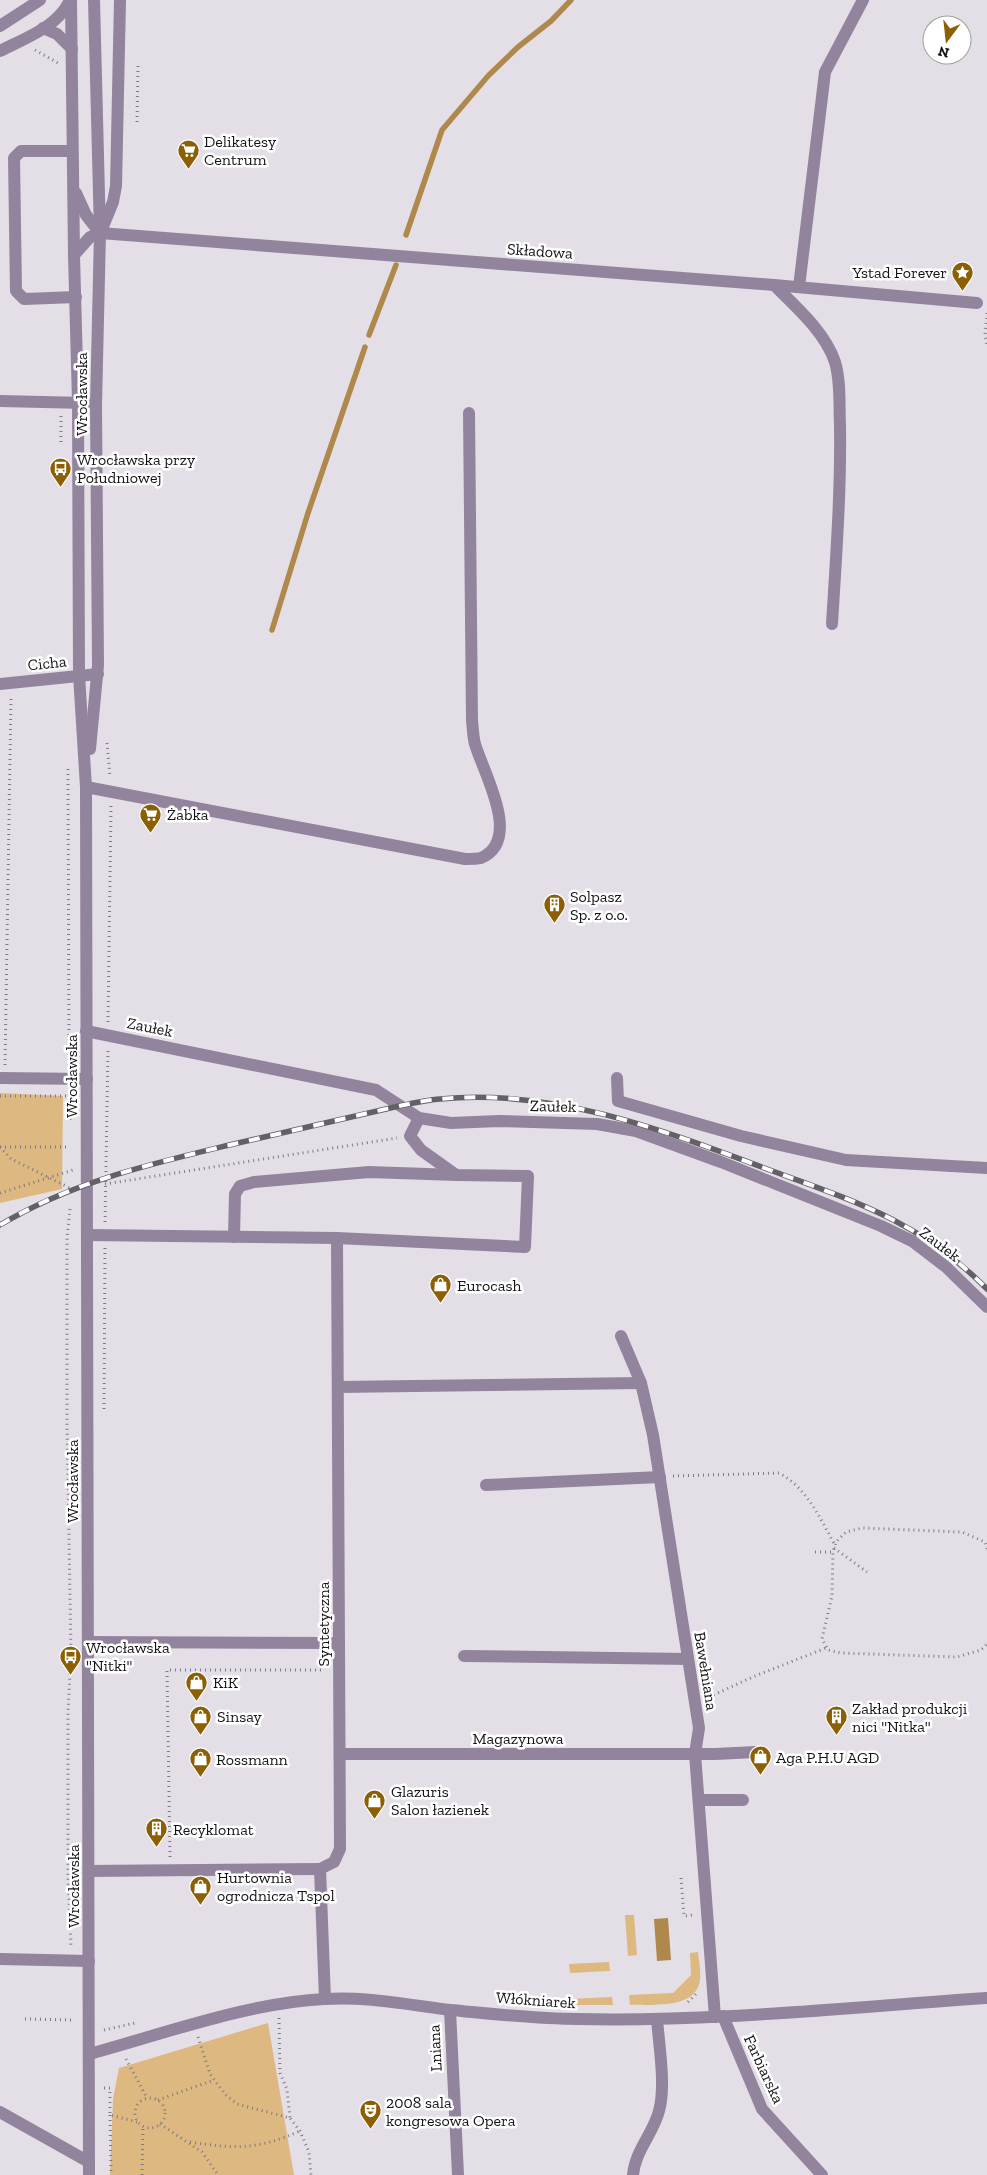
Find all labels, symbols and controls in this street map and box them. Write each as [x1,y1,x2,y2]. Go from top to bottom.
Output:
north arrow [922,15,972,65]
text: N [936,42,951,62]
place label: Delikatesy Centrum [204,132,277,169]
supermarket icon: Delikatesy Centrum [176,138,200,169]
street label: Składowa [507,239,574,263]
place icon: Ystad Forever [951,260,975,291]
place label: Ystad Forever [851,263,947,282]
street label: Wrocławska [72,352,91,436]
place label: Wrocławska przy Południowej [77,450,196,487]
bus stop icon: Wrocławska przy Południowej [49,456,73,487]
street label: Cicha [27,651,68,674]
supermarket icon: Żabka [139,802,163,833]
place label: Żabka [167,805,209,824]
place label: Solpasz Sp. z o.o. [570,887,628,924]
building icon: Solpasz Sp. z o.o. [542,893,566,924]
street label: Zaułek [126,1013,175,1041]
street label: Wrocławska [62,1034,81,1118]
street label: Zaułek [530,1096,577,1116]
street label: Zaułek [916,1223,965,1266]
shop icon: Eurocash [429,1273,453,1304]
place label: Eurocash [457,1276,521,1295]
street label: Wrocławska [63,1439,82,1523]
street label: Syntetyczna [314,1581,333,1666]
street label: Bawełniana [690,1630,722,1712]
place label: Wrocławska "Nitki" [86,1638,170,1675]
bus stop icon: Wrocławska "Nitki" [58,1644,82,1675]
shop icon: KiK [185,1670,209,1701]
place label: KiK [213,1673,239,1692]
place label: Zakład produkcji nici "Nitka" [852,1699,968,1736]
shop icon: Sinsay [189,1704,213,1735]
building icon: Zakład produkcji nici "Nitka" [824,1705,848,1736]
place label: Sinsay [217,1707,263,1726]
street label: Magazynowa [473,1729,564,1748]
shop icon: Aga P.H.U AGD [748,1745,772,1776]
shop icon: Rossmann [188,1747,212,1778]
place label: Aga P.H.U AGD [776,1748,879,1767]
place label: Rossmann [216,1750,289,1769]
place label: Glazuris Salon łazienek [391,1782,490,1819]
shop icon: Glazuris Salon łazienek [363,1788,387,1819]
building icon: Recyklomat [145,1817,169,1848]
place label: Recyklomat [173,1820,254,1839]
street label: Wrocławska [64,1844,83,1928]
place label: Hurtownia ogrodnicza Tspol [217,1868,335,1905]
shop icon: Hurtownia ogrodnicza Tspol [189,1874,213,1905]
street label: Włókniarek [496,1988,577,2012]
street label: Lniana [424,2024,446,2072]
street label: Farbiarska [740,2032,788,2107]
place label: 2008 sala kongresowa Opera [386,2093,516,2130]
theatre icon: 2008 sala kongresowa Opera [358,2099,382,2130]

